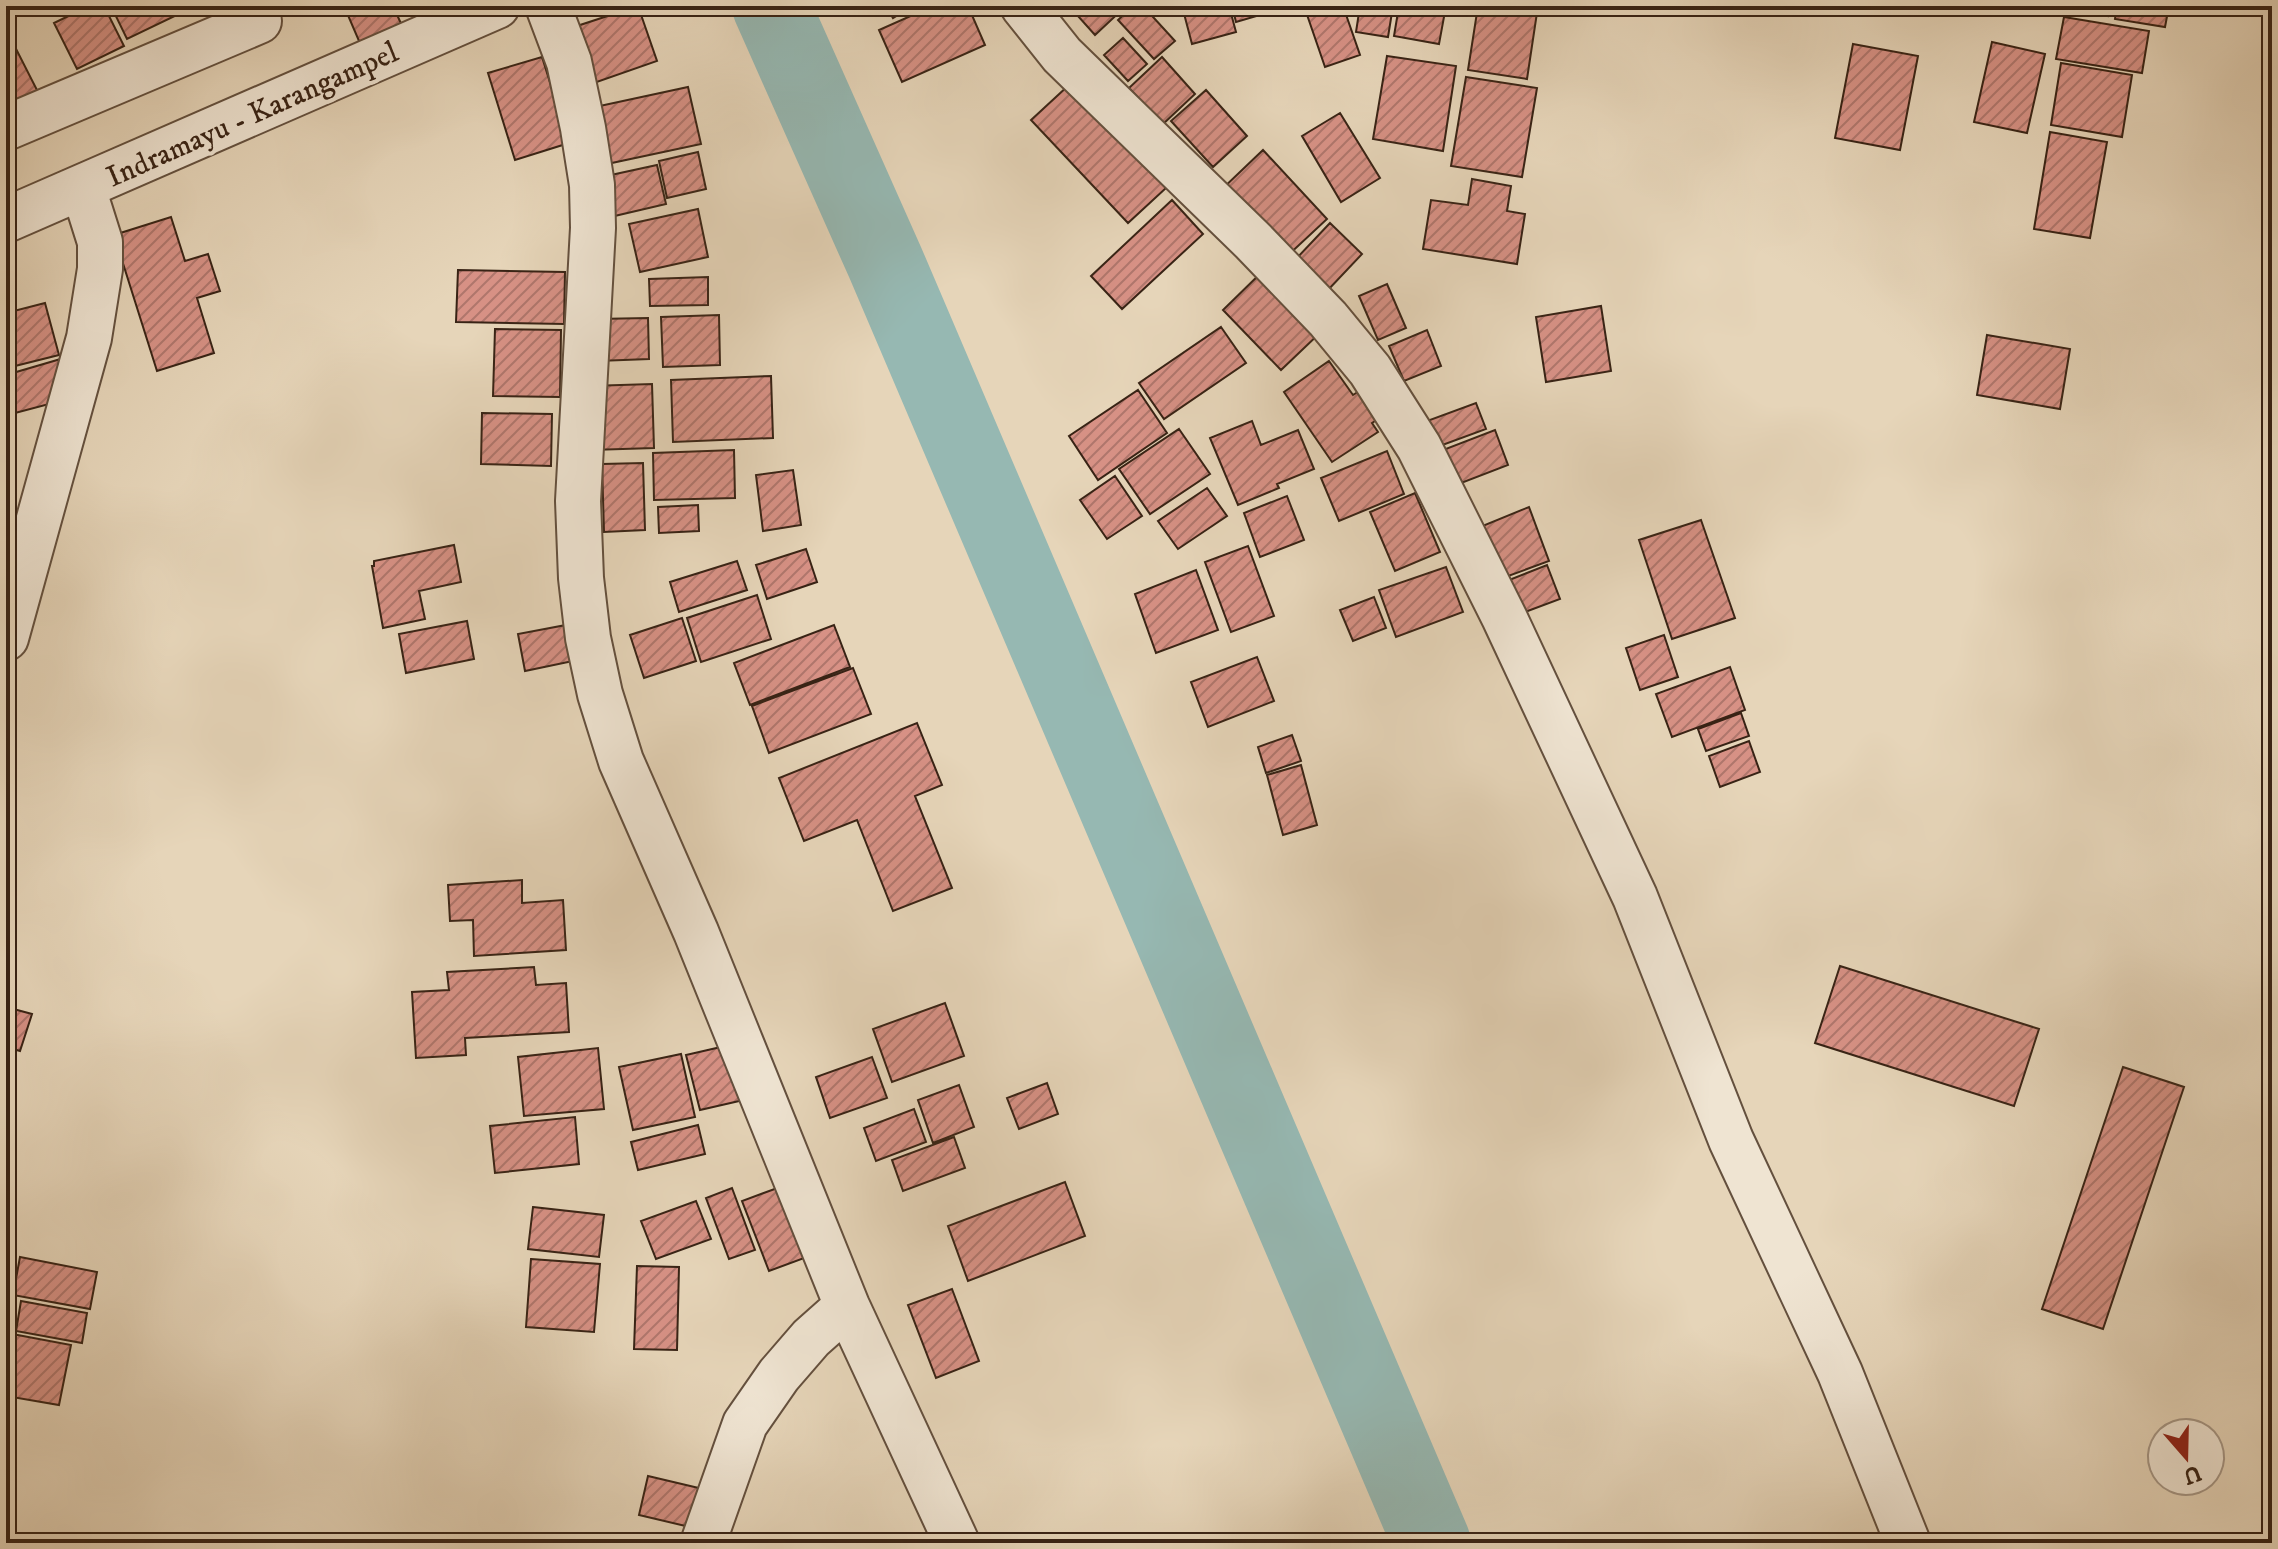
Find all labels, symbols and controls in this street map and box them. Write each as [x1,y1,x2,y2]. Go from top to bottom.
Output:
street label: Indramayu - Karangampel [101,34,404,196]
north arrow [2146,1417,2226,1497]
text: U [2180,1459,2205,1490]

